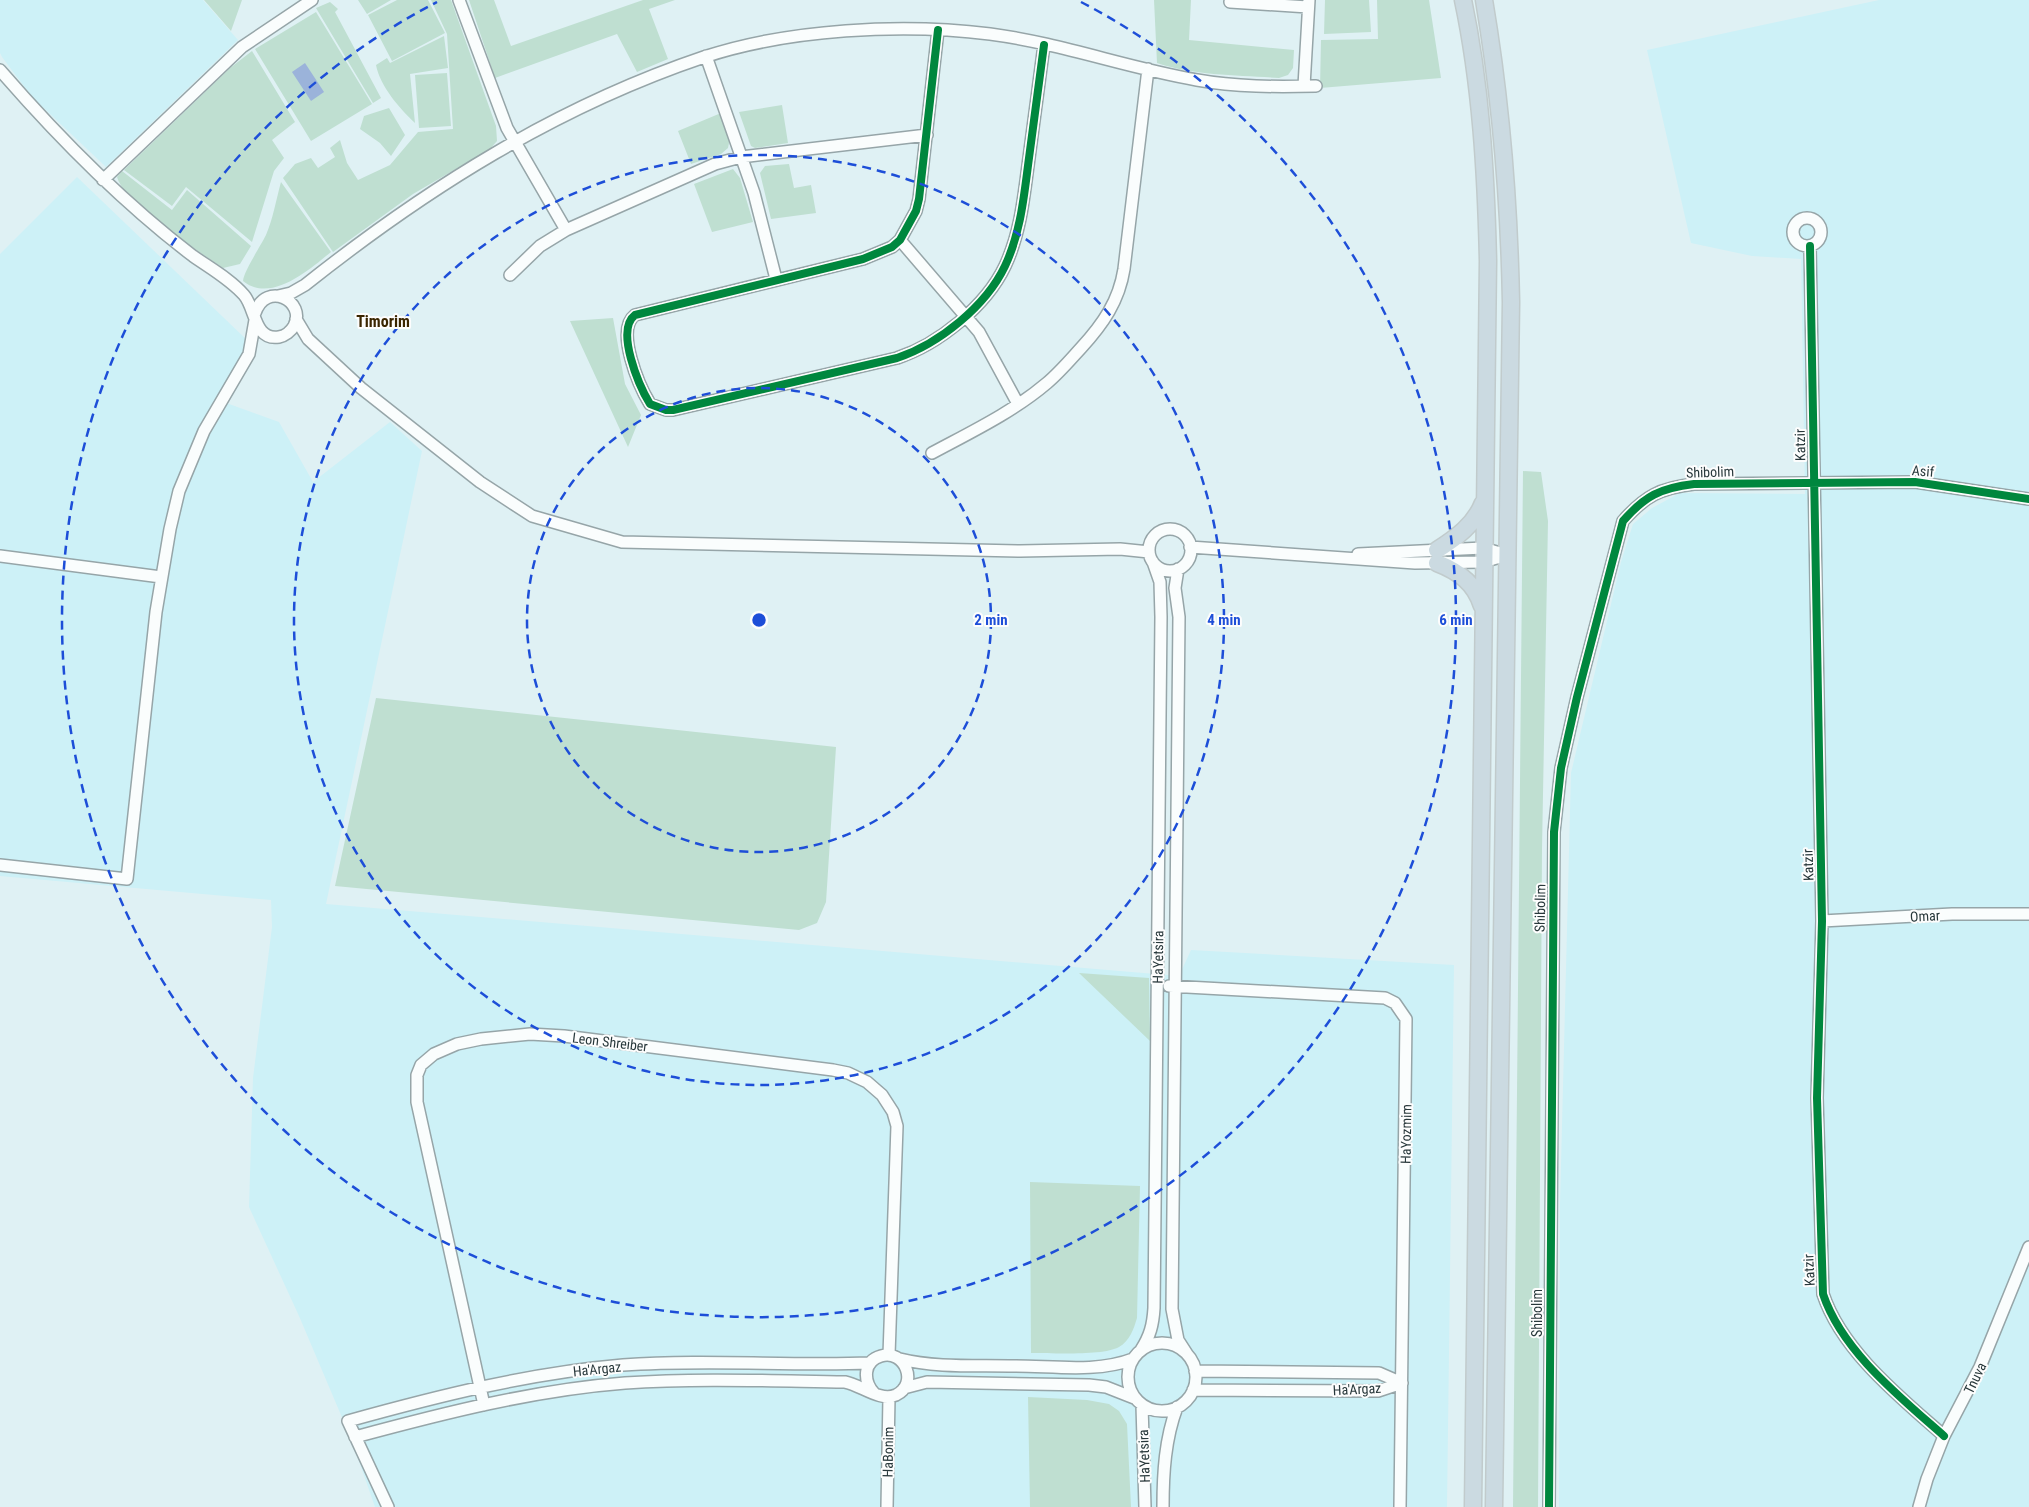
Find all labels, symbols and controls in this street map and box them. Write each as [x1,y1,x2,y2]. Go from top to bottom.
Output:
district label: Timorim [356,312,410,331]
street label: Katzir [1792,429,1808,461]
street label: Asif [1911,462,1935,480]
street label: Shibolim [1686,463,1734,481]
centre of rings [750,611,768,629]
text: 2 min [974,611,1008,629]
text: 4 min [1207,611,1241,629]
text: 6 min [1439,611,1473,629]
street label: Katzir [1799,849,1817,881]
street label: Shibolim [1532,884,1548,932]
street label: Omar [1910,907,1940,925]
street label: HaYetsira [1150,930,1166,984]
street label: Leon Shreiber [571,1029,649,1055]
street label: HaYozmim [1397,1104,1415,1164]
street label: Katzir [1800,1254,1818,1286]
street label: Shibolim [1529,1289,1545,1337]
street label: Ha'Argaz [572,1359,622,1379]
street label: Tnuva [1961,1360,1989,1396]
street label: Ha'Argaz [1332,1380,1382,1398]
street label: HaBonim [880,1427,896,1477]
street label: HaYetsira [1135,1429,1153,1483]

